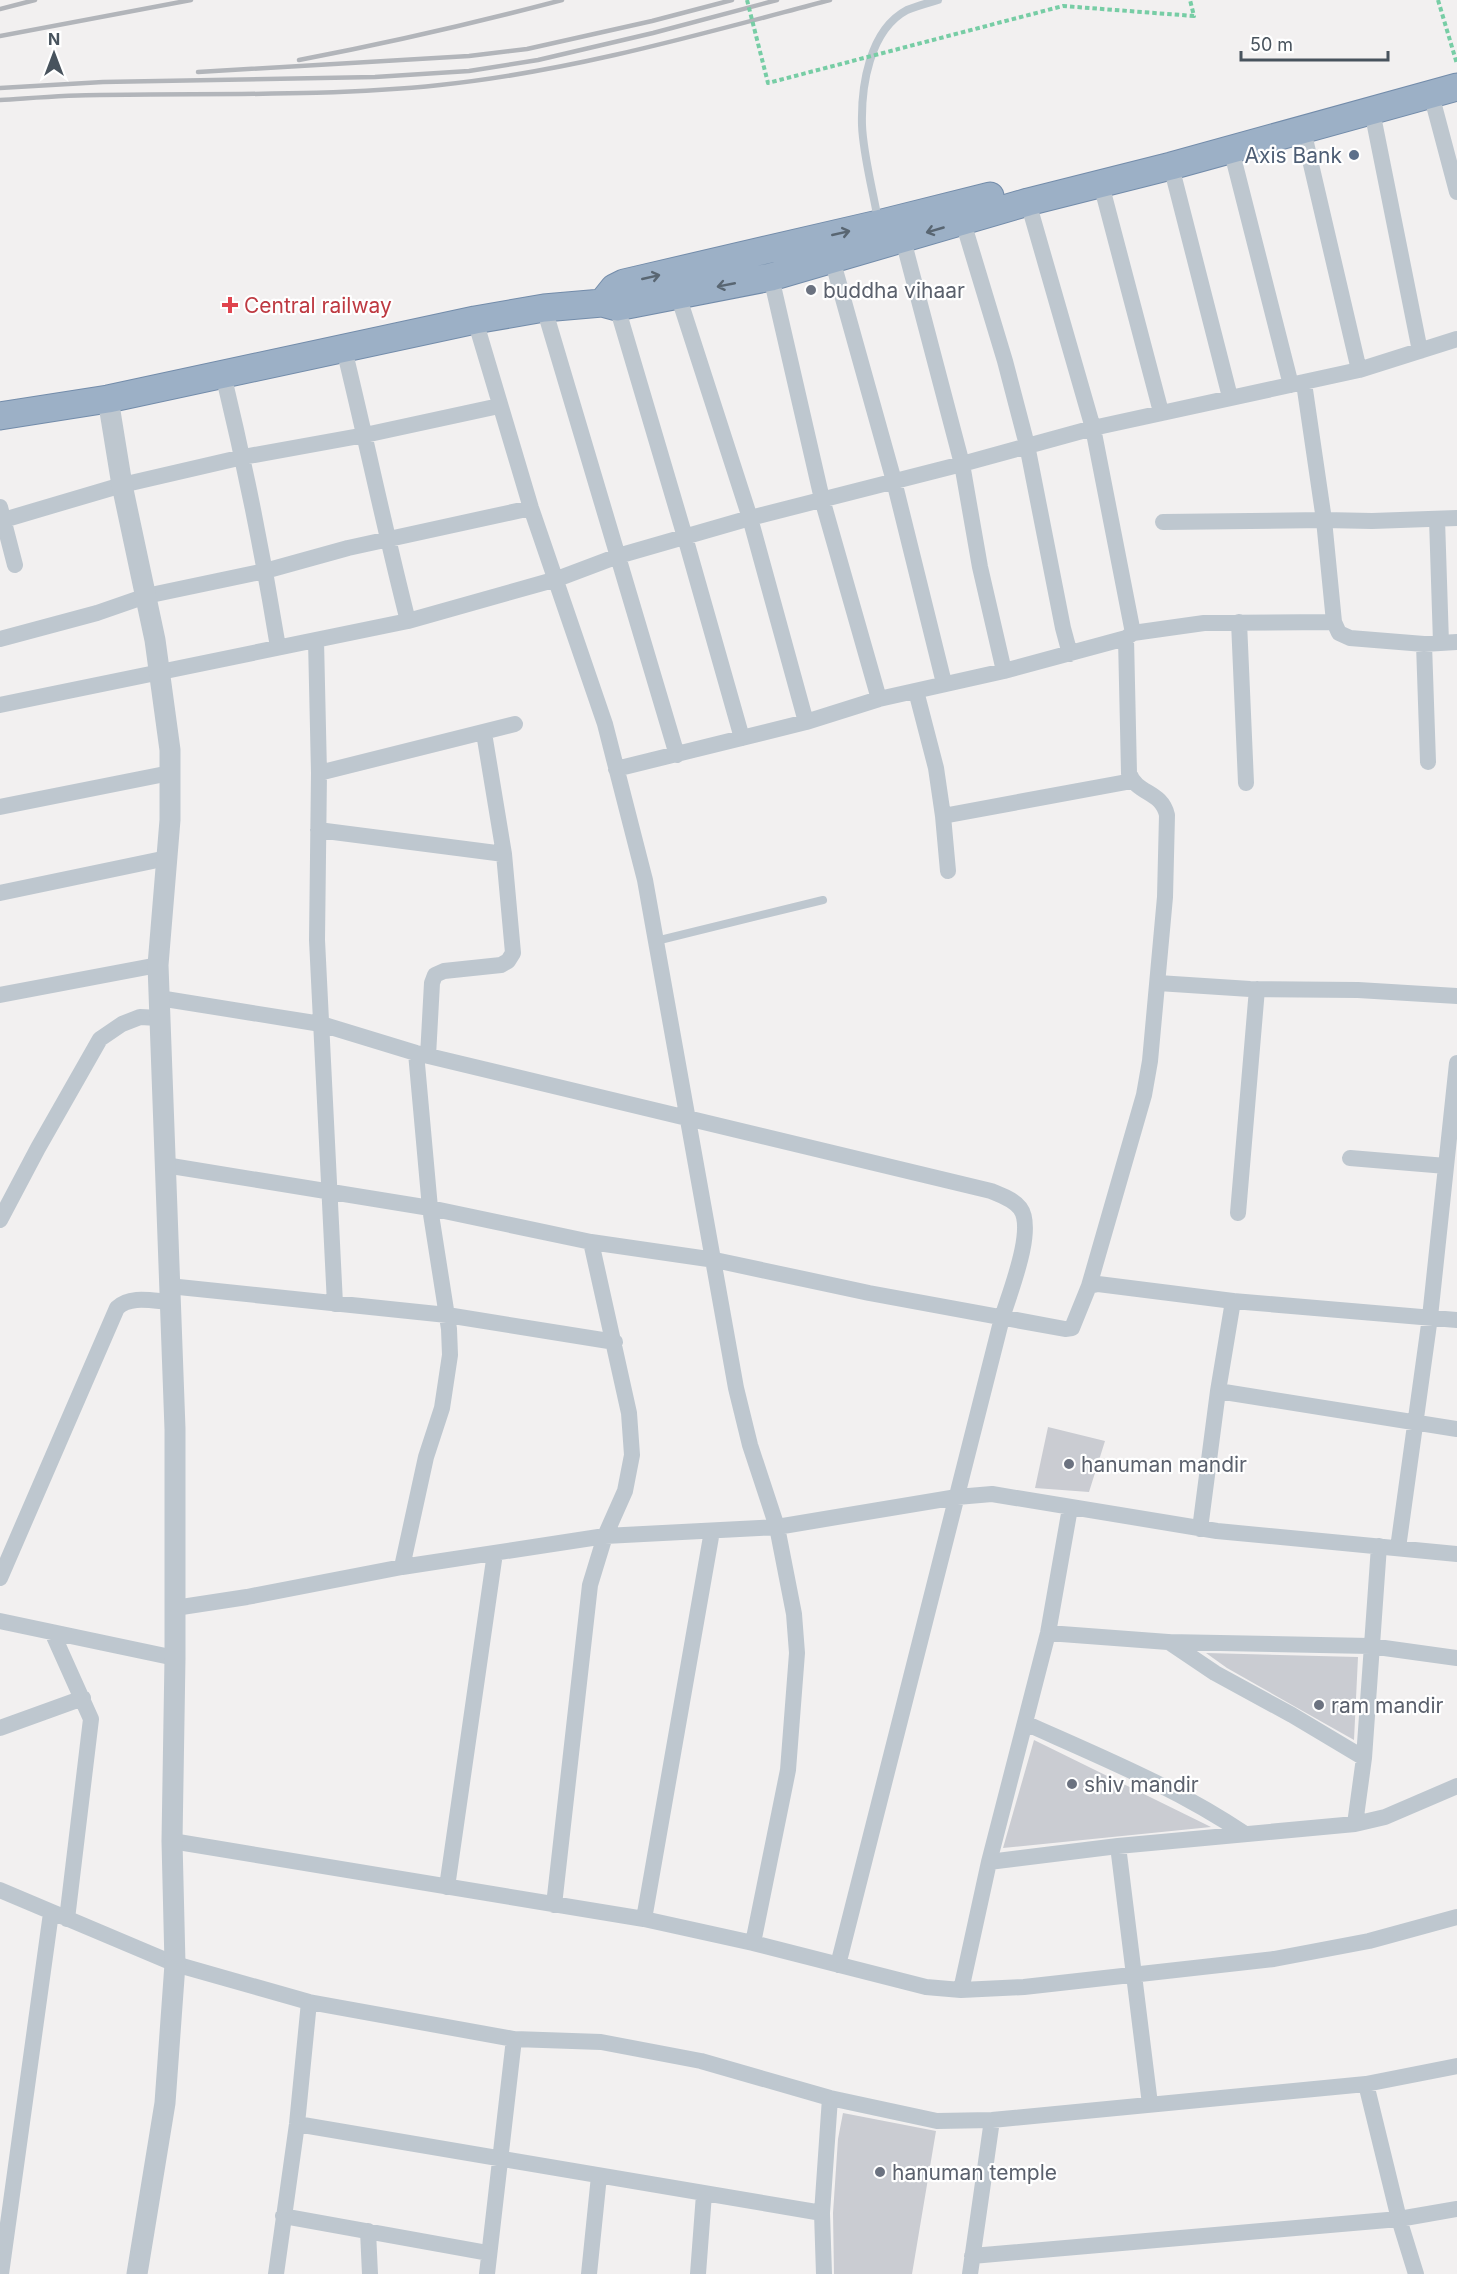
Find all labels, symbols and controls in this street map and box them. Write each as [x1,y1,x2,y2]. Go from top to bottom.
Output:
north arrow [24,24,84,84]
scale bar [1241,24,1388,62]
text: N [48,29,60,49]
text: 50 m [1250,34,1293,55]
place label: Axis Bank [1245,143,1342,168]
marker: Axis Bank [1347,148,1361,162]
one-way arrow [926,225,945,236]
one-way arrow [831,226,850,238]
one-way arrow [641,270,660,282]
place label: buddha vihaar [823,278,965,303]
one-way arrow [717,280,737,291]
marker: buddha vihaar [804,283,818,297]
place label: Central railway [244,293,392,318]
marker: Central railway [221,296,239,314]
place label: hanuman mandir [1081,1452,1247,1477]
marker: hanuman mandir [1062,1457,1076,1471]
place label: ram mandir [1331,1693,1444,1718]
marker: ram mandir [1312,1698,1326,1712]
place label: shiv mandir [1084,1772,1199,1797]
marker: shiv mandir [1065,1777,1079,1791]
place label: hanuman temple [892,2160,1057,2185]
marker: hanuman temple [873,2165,887,2179]

